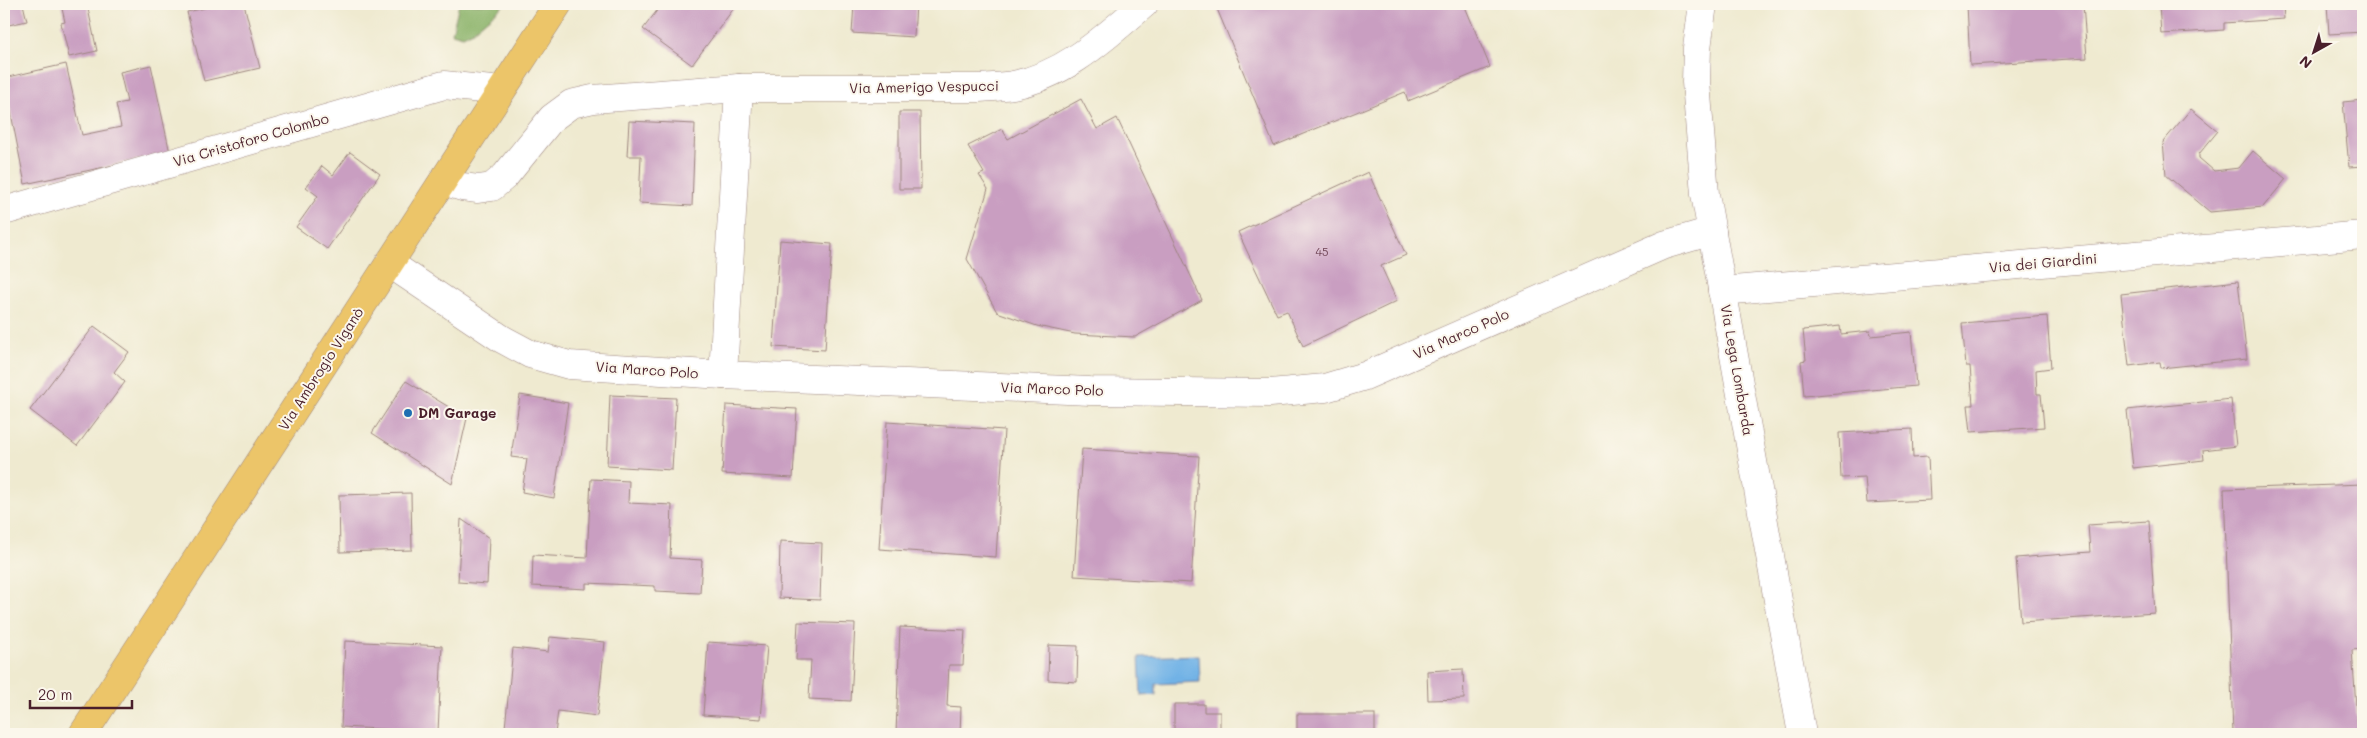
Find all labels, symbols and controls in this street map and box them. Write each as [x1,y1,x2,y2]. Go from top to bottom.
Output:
north arrow [2290,28,2340,78]
text: N [2295,52,2316,73]
street label: Via Amerigo Vespucci [849,76,999,97]
street label: Via Cristoforo Colombo [171,108,331,171]
house number: 45 [1316,244,1328,259]
street label: Via dei Giardini [1988,248,2098,277]
street label: Via Lega Lombarda [1717,303,1758,437]
street label: Via Ambrogio Viganò [274,304,367,434]
street label: Via Marco Polo [1410,304,1512,363]
street label: Via Marco Polo [595,356,699,383]
street label: Via Marco Polo [1000,377,1104,400]
place label: DM Garage [418,403,496,422]
marker: DM Garage [402,407,414,419]
scale bar [30,678,132,710]
text: 20 m [38,684,72,704]

